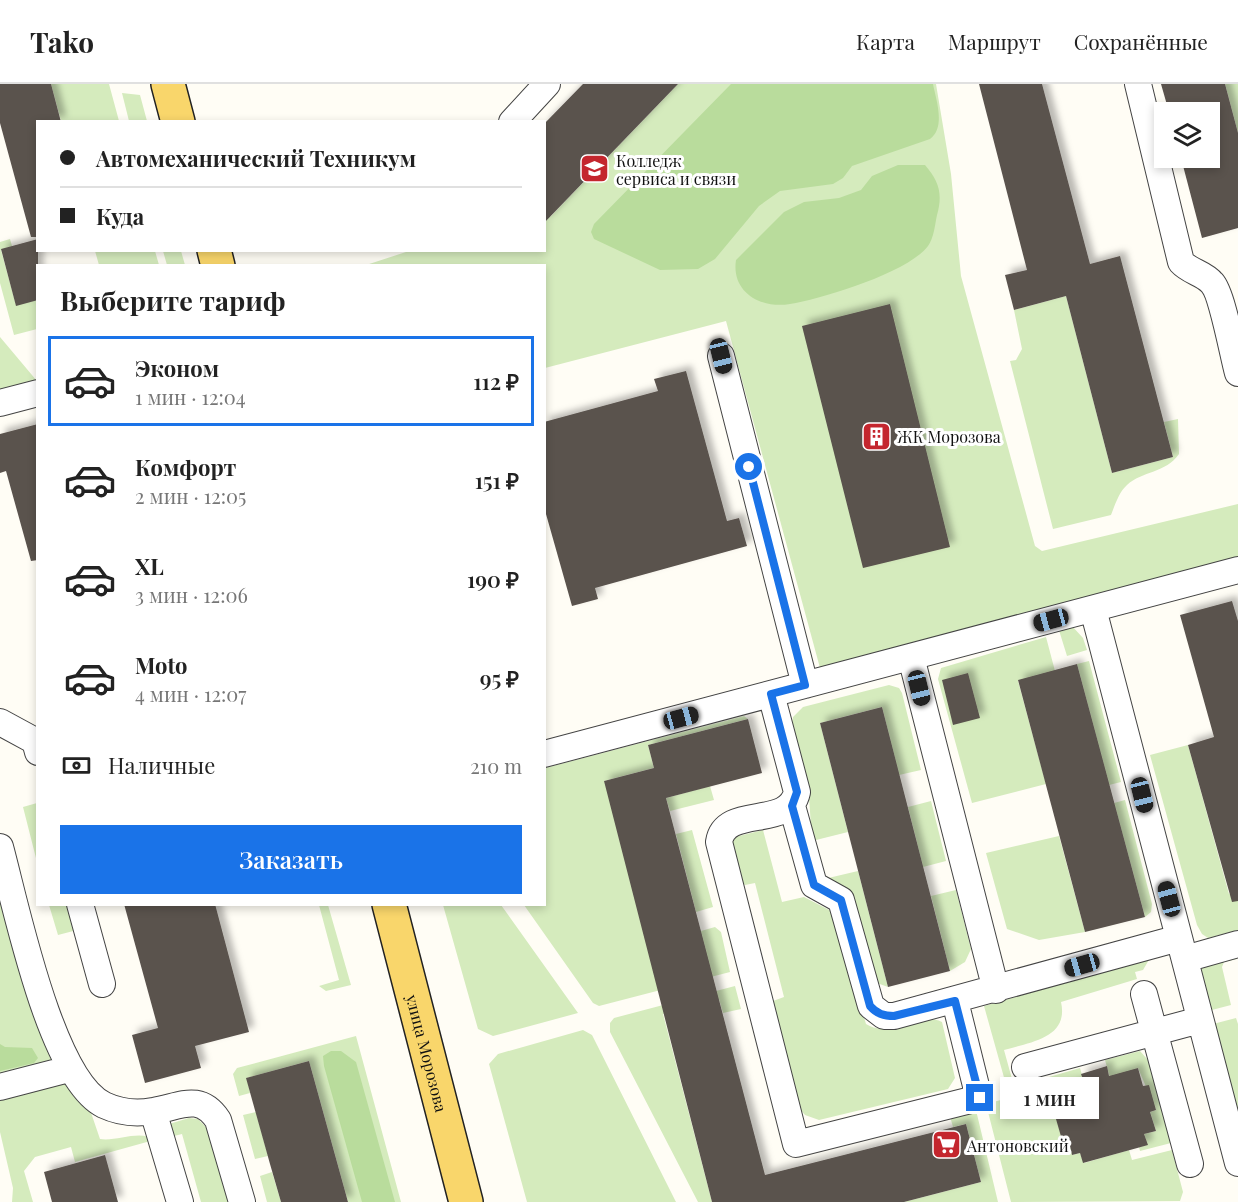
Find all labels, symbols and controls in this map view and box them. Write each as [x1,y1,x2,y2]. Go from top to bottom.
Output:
text: Tako [30,23,94,60]
text: Карта [856,27,915,55]
text: Маршрут [948,27,1041,55]
text: Сохранённые [1074,27,1208,55]
map controls [1154,102,1220,168]
button: layers [1154,102,1220,168]
text: Автомеханический Техникум [96,143,416,173]
place label: Колледж сервиса и связи [616,150,736,189]
school or university icon: Колледж сервиса и связи [579,153,611,185]
text: Куда [96,201,144,231]
text: Выберите тариф [60,282,286,318]
car [708,336,734,376]
text: Эконом [135,353,219,383]
icon: car [63,354,117,408]
text: 112 ₽ [473,366,519,396]
text: 1 мин · 12:04 [135,383,246,410]
building icon: ЖК Морозова [860,420,892,452]
place label: ЖК Морозова [897,426,1001,447]
text: Комфорт [135,452,236,482]
icon: car [63,453,117,507]
route start [735,453,762,480]
text: 151 ₽ [475,465,519,495]
text: 2 мин · 12:05 [135,482,246,509]
text: XL [135,551,164,581]
icon: car [63,552,117,606]
text: 190 ₽ [467,564,519,594]
text: 3 мин · 12:06 [135,581,248,608]
car [1031,607,1071,633]
text: Moto [135,650,188,680]
icon: car [63,651,117,705]
text: 95 ₽ [480,663,519,693]
car [906,668,932,708]
text: 4 мин · 12:07 [135,680,246,707]
car [661,705,701,731]
icon: cash [60,749,93,782]
text: Наличные [108,750,215,780]
text: 210 m [470,752,522,779]
car [1129,775,1155,815]
button: Заказать [60,825,522,894]
car [1156,879,1182,919]
car [1062,951,1102,979]
street label: улица Морозова [402,991,453,1114]
callout: 1 мин [1001,1077,1100,1119]
route end [966,1084,993,1111]
text: 1 мин [1023,1084,1076,1111]
supermarket icon: Антоновский [930,1129,962,1161]
place label: Антоновский [966,1135,1069,1156]

